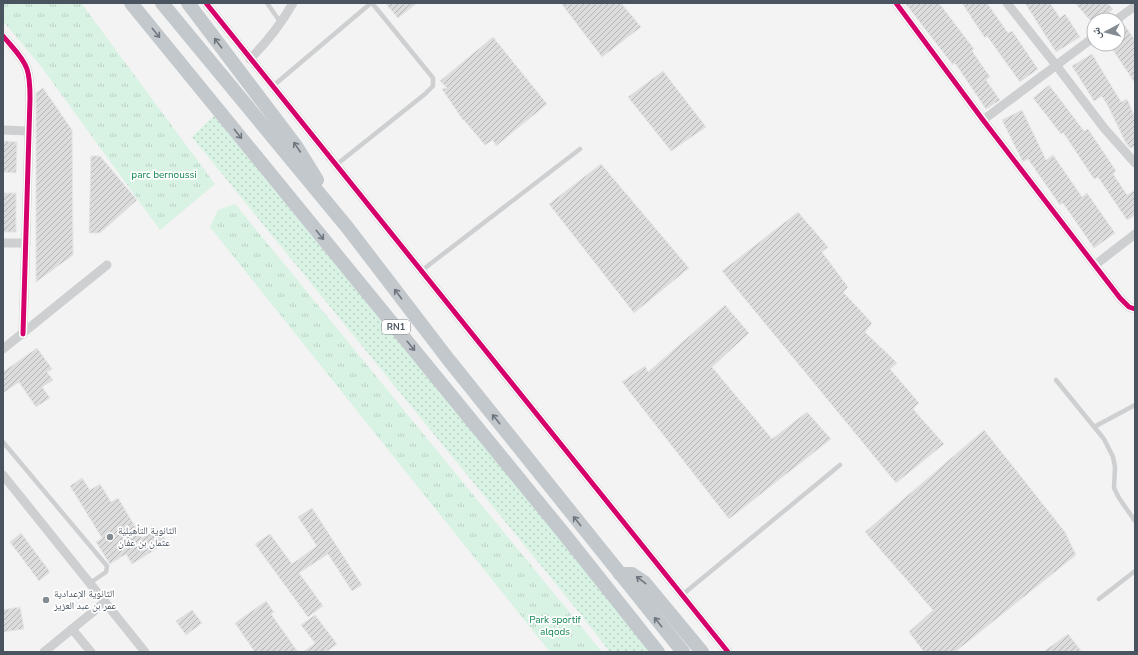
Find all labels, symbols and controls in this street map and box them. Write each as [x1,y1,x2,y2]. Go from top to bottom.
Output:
north arrow [1086,12,1126,52]
text: ش [1088,26,1105,40]
one-way arrow [152,28,160,39]
one-way arrow [214,38,222,49]
one-way arrow [234,129,243,139]
one-way arrow [293,142,301,153]
park label: parc bernoussi [131,168,197,182]
one-way arrow [316,229,325,240]
one-way arrow [394,289,403,300]
road number: RN1 [382,320,410,334]
one-way arrow [407,341,416,352]
one-way arrow [491,414,500,424]
one-way arrow [572,515,581,526]
place label: الثانوية التأهيلية عثمان بن عفان [118,524,176,550]
marker: الثانوية التأهيلية عثمان بن عفان [105,532,115,542]
one-way arrow [635,576,646,584]
place label: الثانوية الإعدادية عمر بن عبد العزيز [53,587,116,613]
marker: الثانوية الإعدادية عمر بن عبد العزيز [41,595,51,605]
park label: Park sportif alqods [529,613,582,639]
one-way arrow [654,616,663,627]

